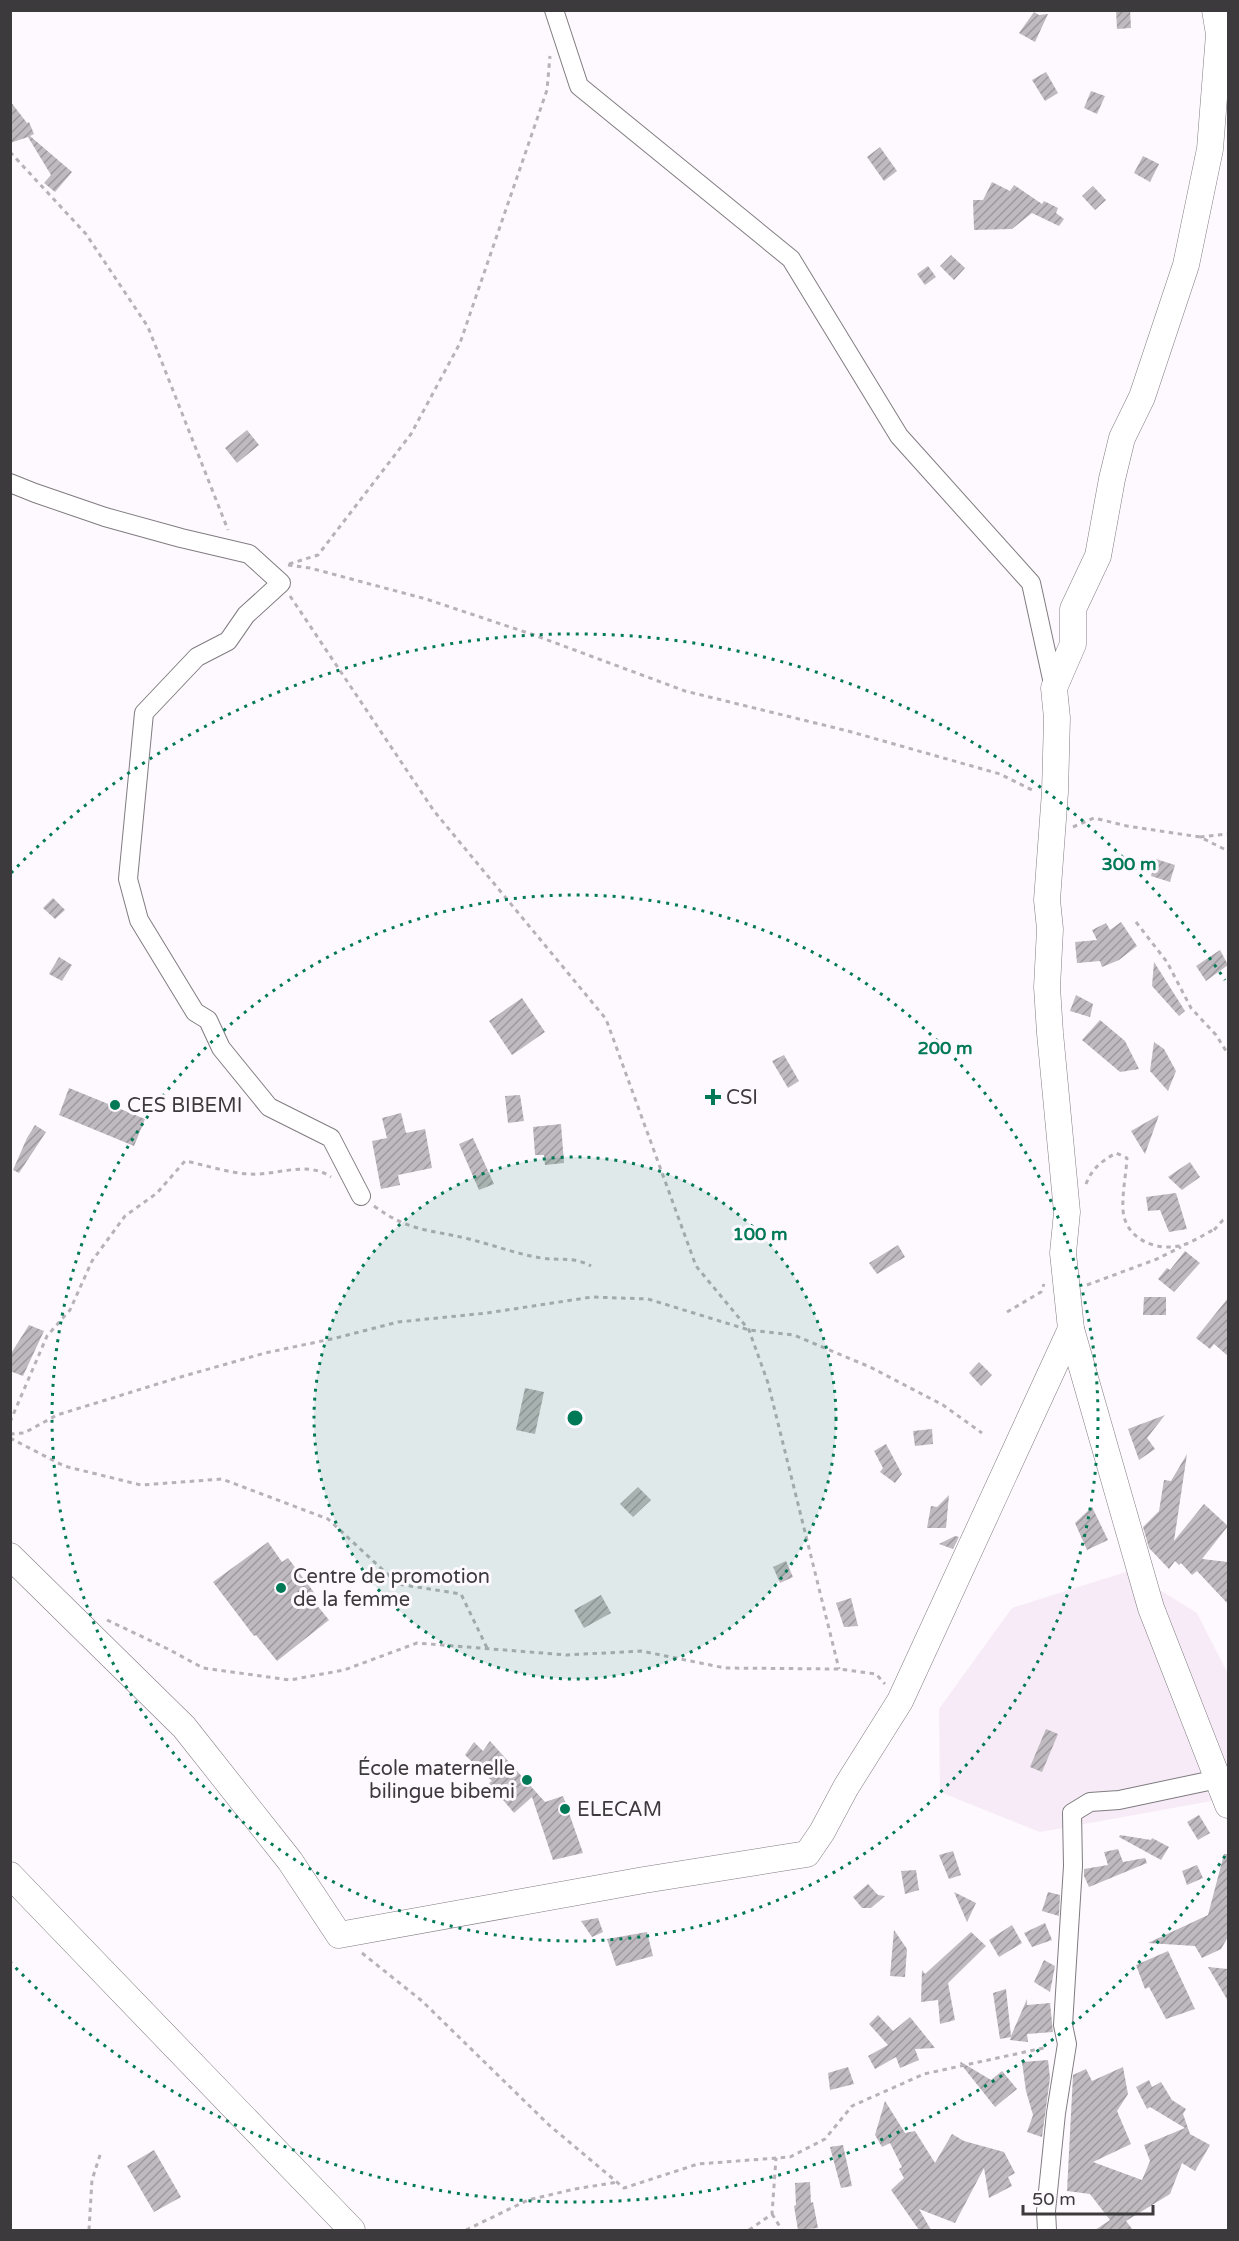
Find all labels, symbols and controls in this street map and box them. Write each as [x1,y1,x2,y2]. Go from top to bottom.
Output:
text: 300 m [1101,853,1157,875]
text: 200 m [917,1037,973,1059]
place label: CSI [726,1086,758,1110]
marker: CSI [704,1088,722,1106]
place label: CES BIBEMI [127,1094,242,1118]
marker: CES BIBEMI [108,1098,122,1112]
text: 100 m [732,1223,788,1245]
centre of rings [565,1408,585,1428]
place label: Centre de promotion de la femme [293,1565,490,1612]
marker: Centre de promotion de la femme [274,1581,288,1595]
place label: École maternelle bilingue bibemi [358,1756,515,1804]
marker: École maternelle bilingue bibemi [520,1773,534,1787]
place label: ELECAM [577,1798,662,1822]
marker: ELECAM [558,1802,572,1816]
scale bar [1023,2178,1154,2216]
text: 50 m [1032,2188,1076,2210]

